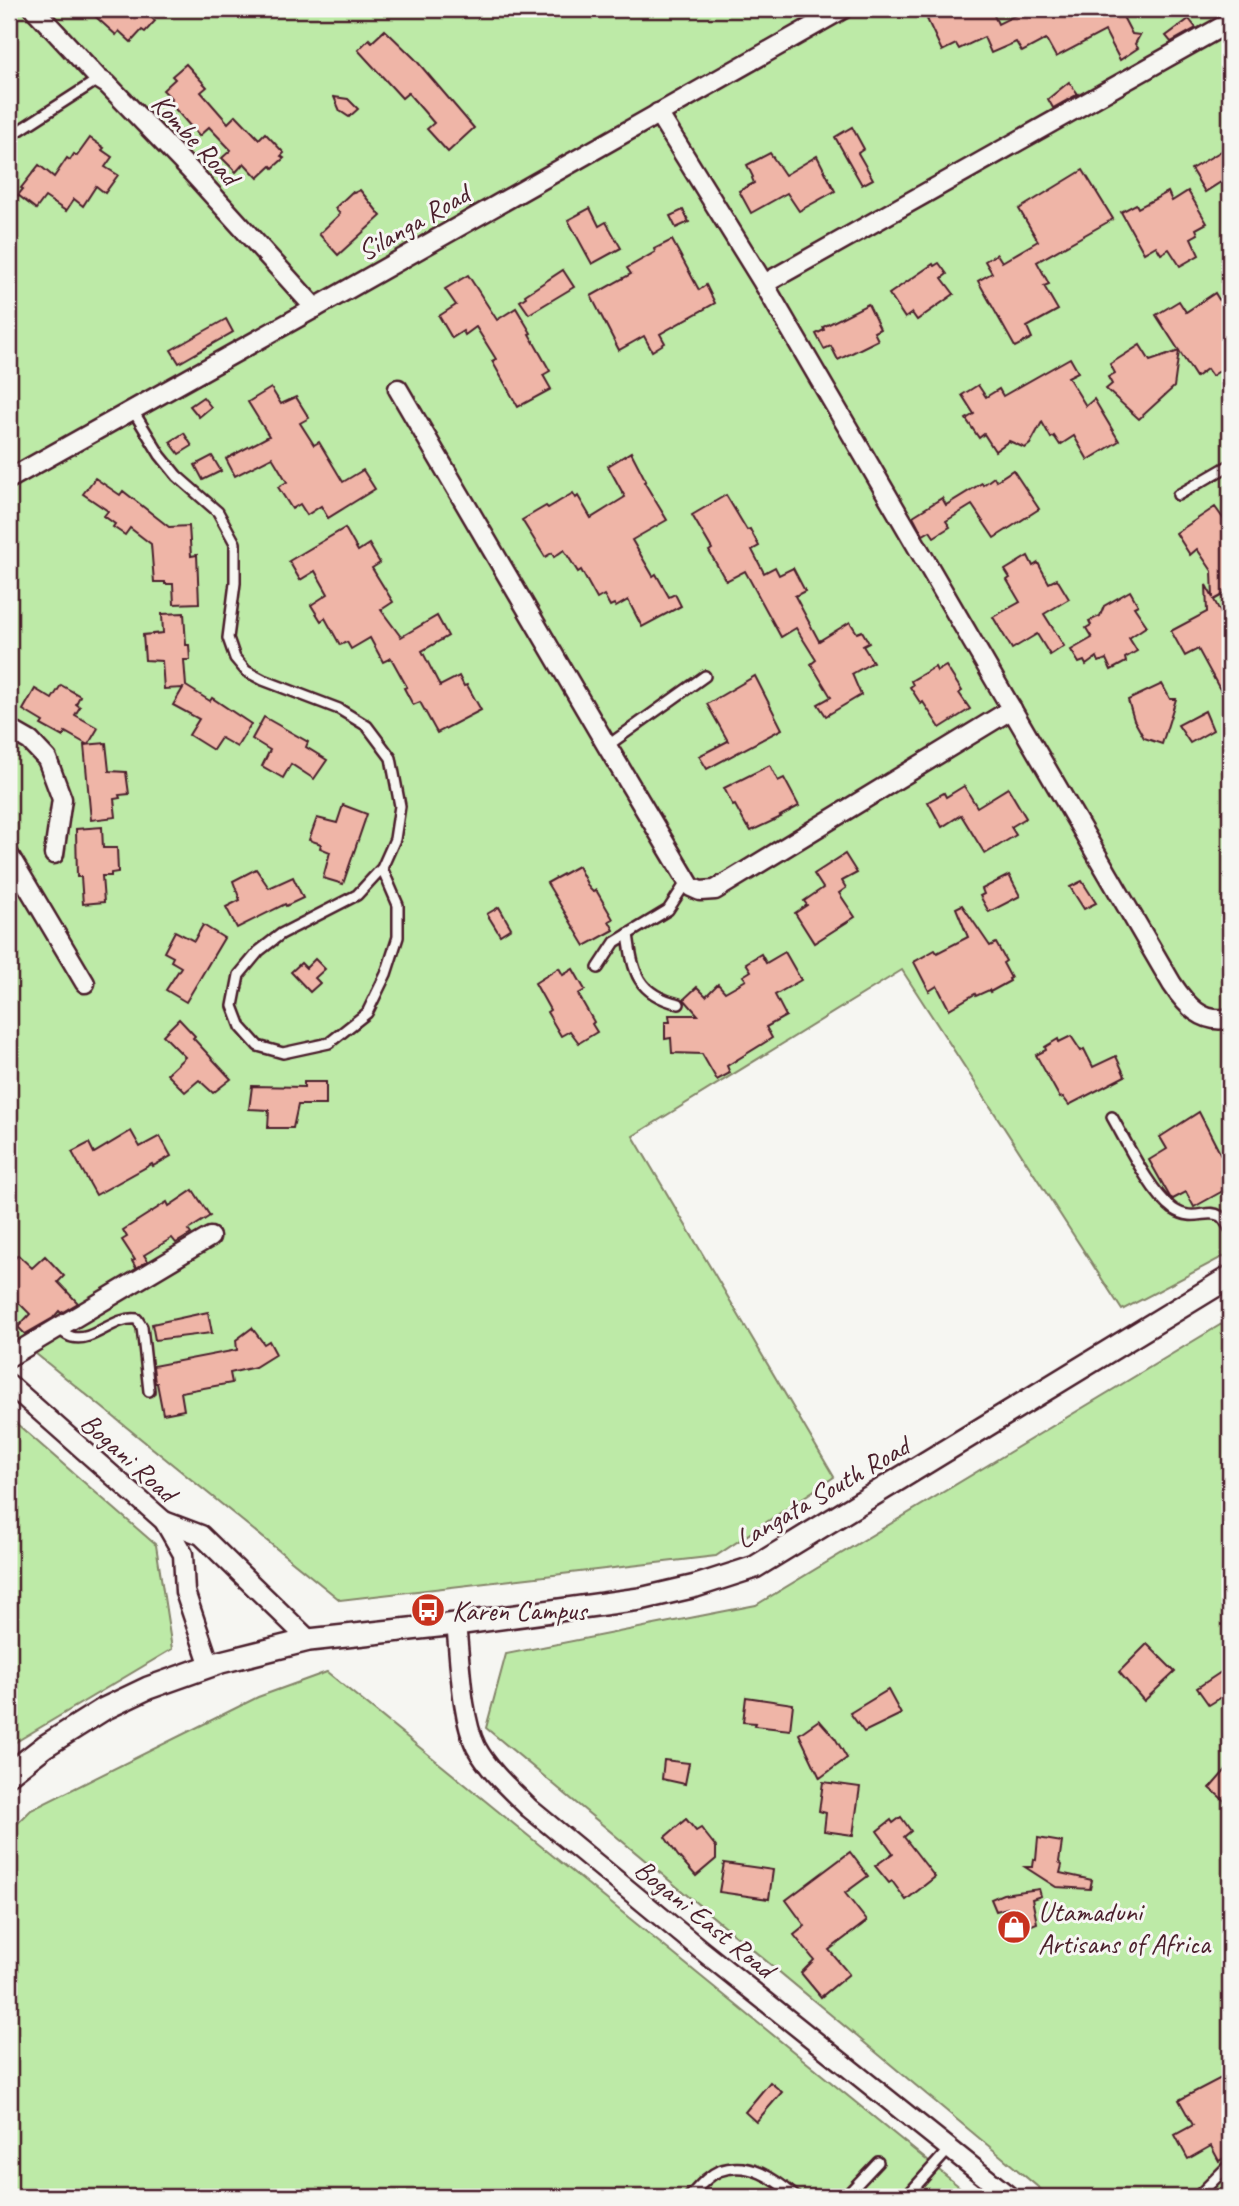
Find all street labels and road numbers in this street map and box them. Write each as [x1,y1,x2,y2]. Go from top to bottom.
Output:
street label: Kombe Road [144,86,250,196]
street label: Silanga Road [351,175,479,268]
street label: Bogani Road [73,1405,187,1512]
street label: Langata South Road [729,1427,919,1556]
street label: Bogani East Road [628,1851,785,1988]

